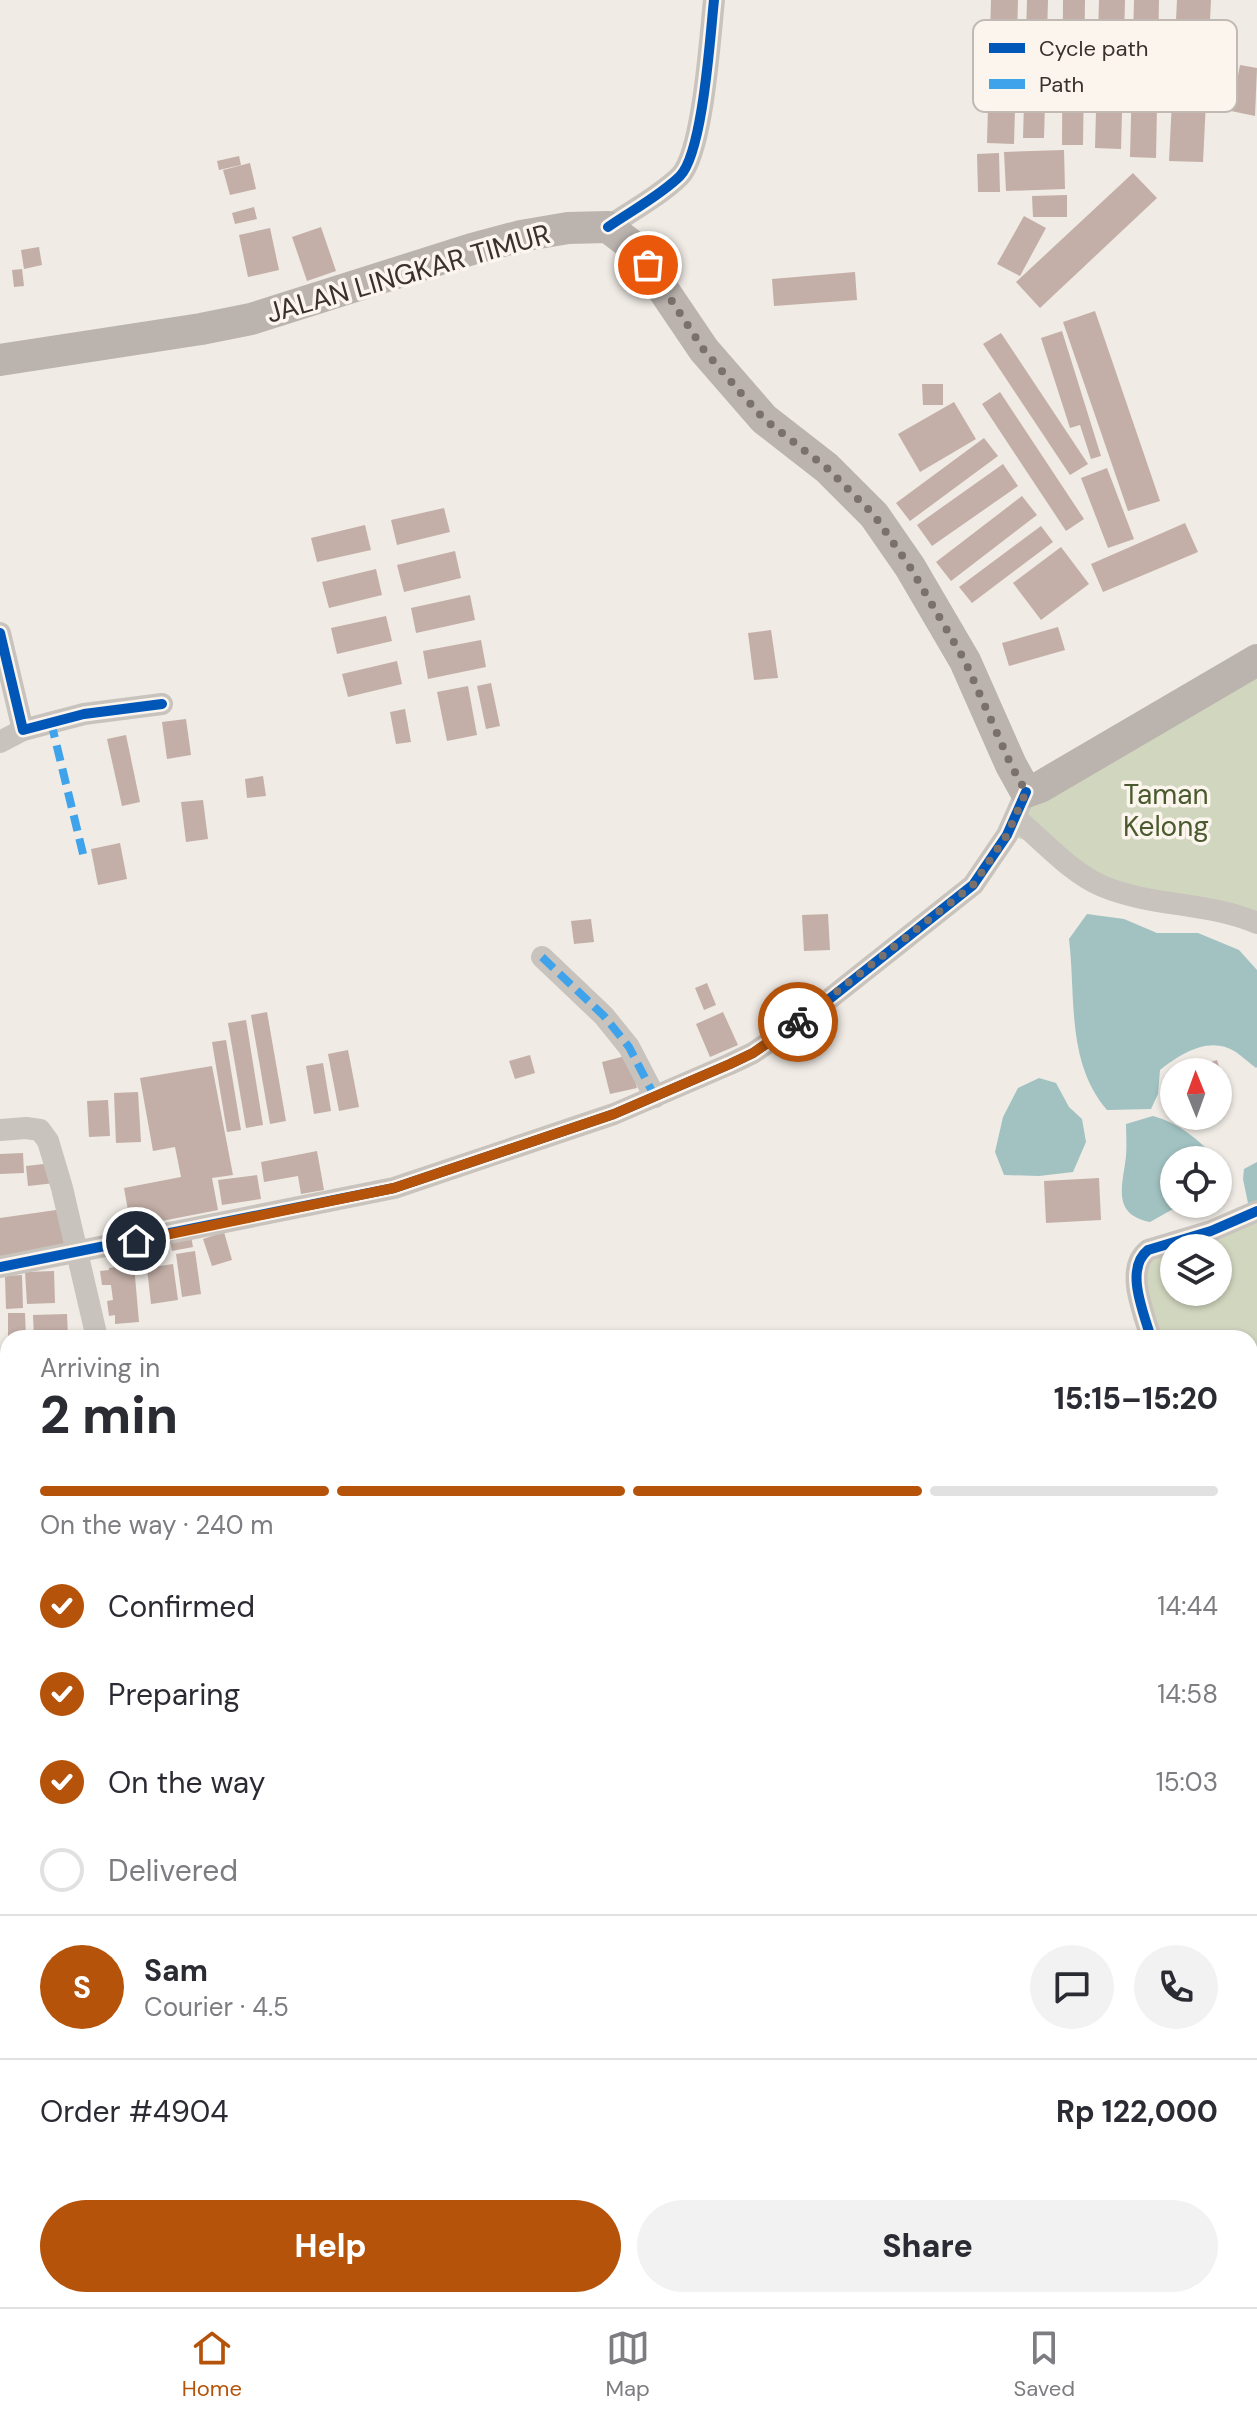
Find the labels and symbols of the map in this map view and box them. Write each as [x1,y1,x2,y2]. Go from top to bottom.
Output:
legend [973,20,1237,112]
text: Cycle path [1039,34,1149,63]
text: Path [1039,70,1084,99]
street label: JALAN LINGKAR TIMUR [262,215,554,332]
pin [614,231,682,299]
park label: Taman Kelong [1123,776,1209,845]
courier [758,982,838,1062]
north arrow [1160,1058,1232,1130]
pin [102,1207,170,1275]

